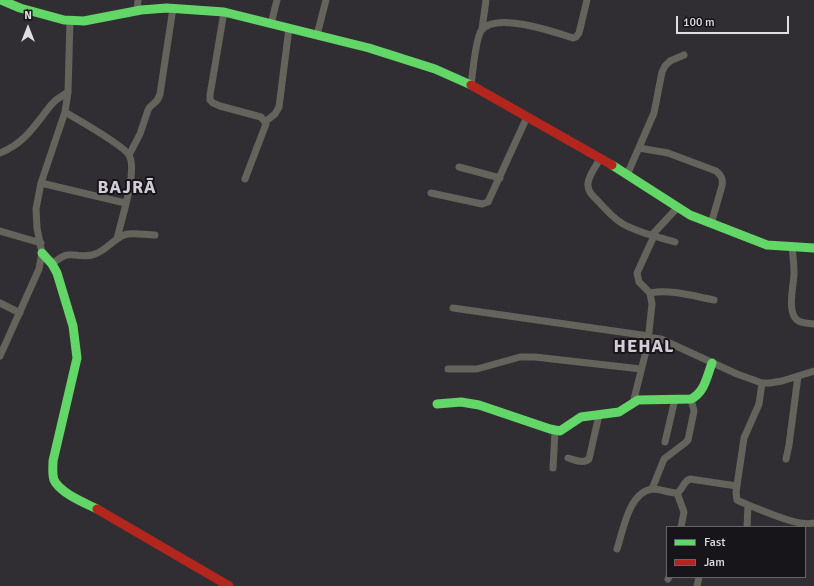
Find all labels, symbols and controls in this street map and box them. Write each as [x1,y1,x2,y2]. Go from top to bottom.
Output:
north arrow [8,8,48,48]
scale bar [678,8,791,34]
text: N [24,9,32,22]
text: 100 m [683,15,715,30]
district label: BAJRĀ [98,177,156,199]
district label: HEHAL [614,336,674,358]
legend [666,526,806,578]
text: Fast [704,535,725,550]
text: Jam [704,555,725,570]

